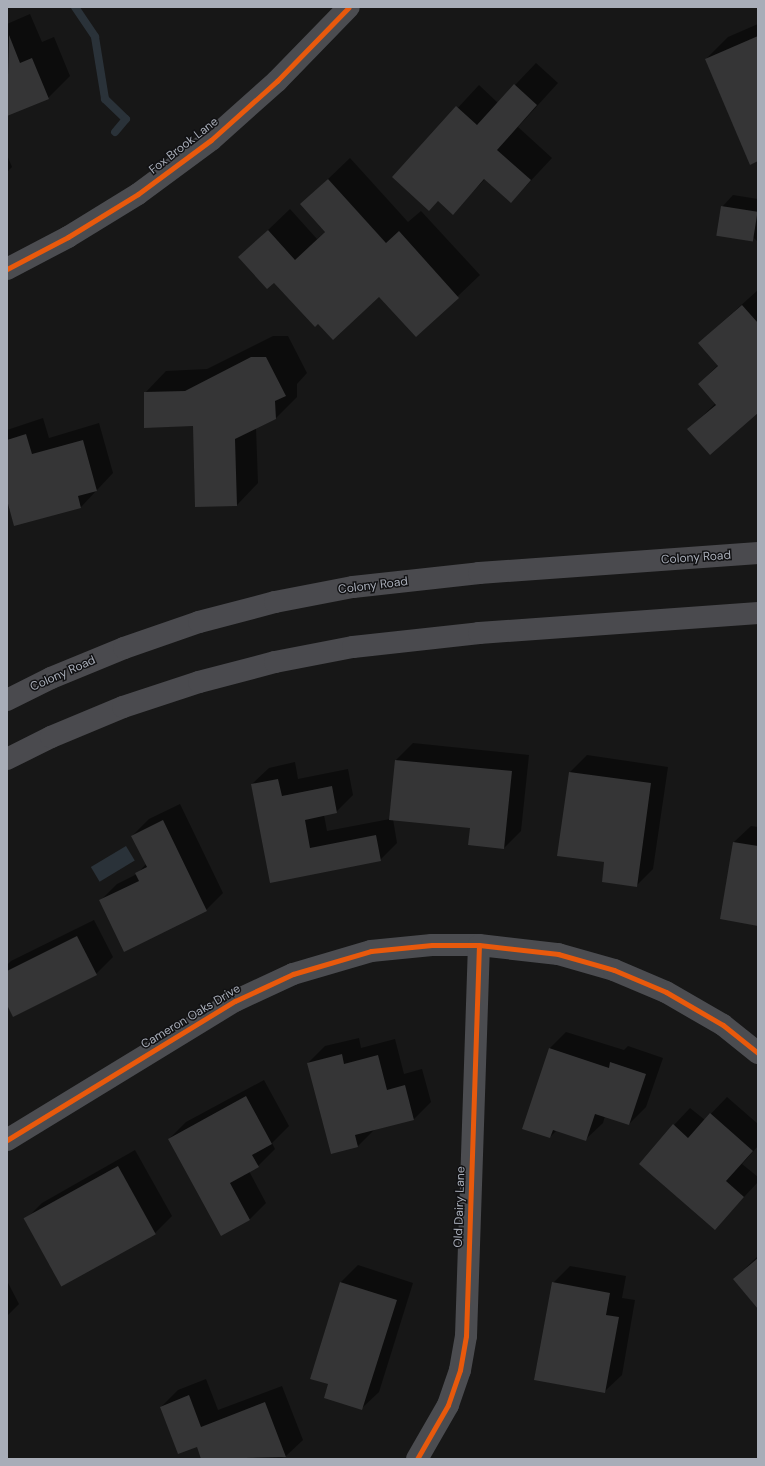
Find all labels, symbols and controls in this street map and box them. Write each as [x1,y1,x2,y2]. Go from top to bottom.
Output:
street label: Fox Brook Lane [147,115,221,177]
street label: Colony Road [661,548,731,568]
street label: Colony Road [337,575,409,597]
street label: Colony Road [28,653,98,695]
street label: Cameron Oaks Drive [139,982,243,1052]
street label: Old Dairy Lane [451,1166,469,1248]

